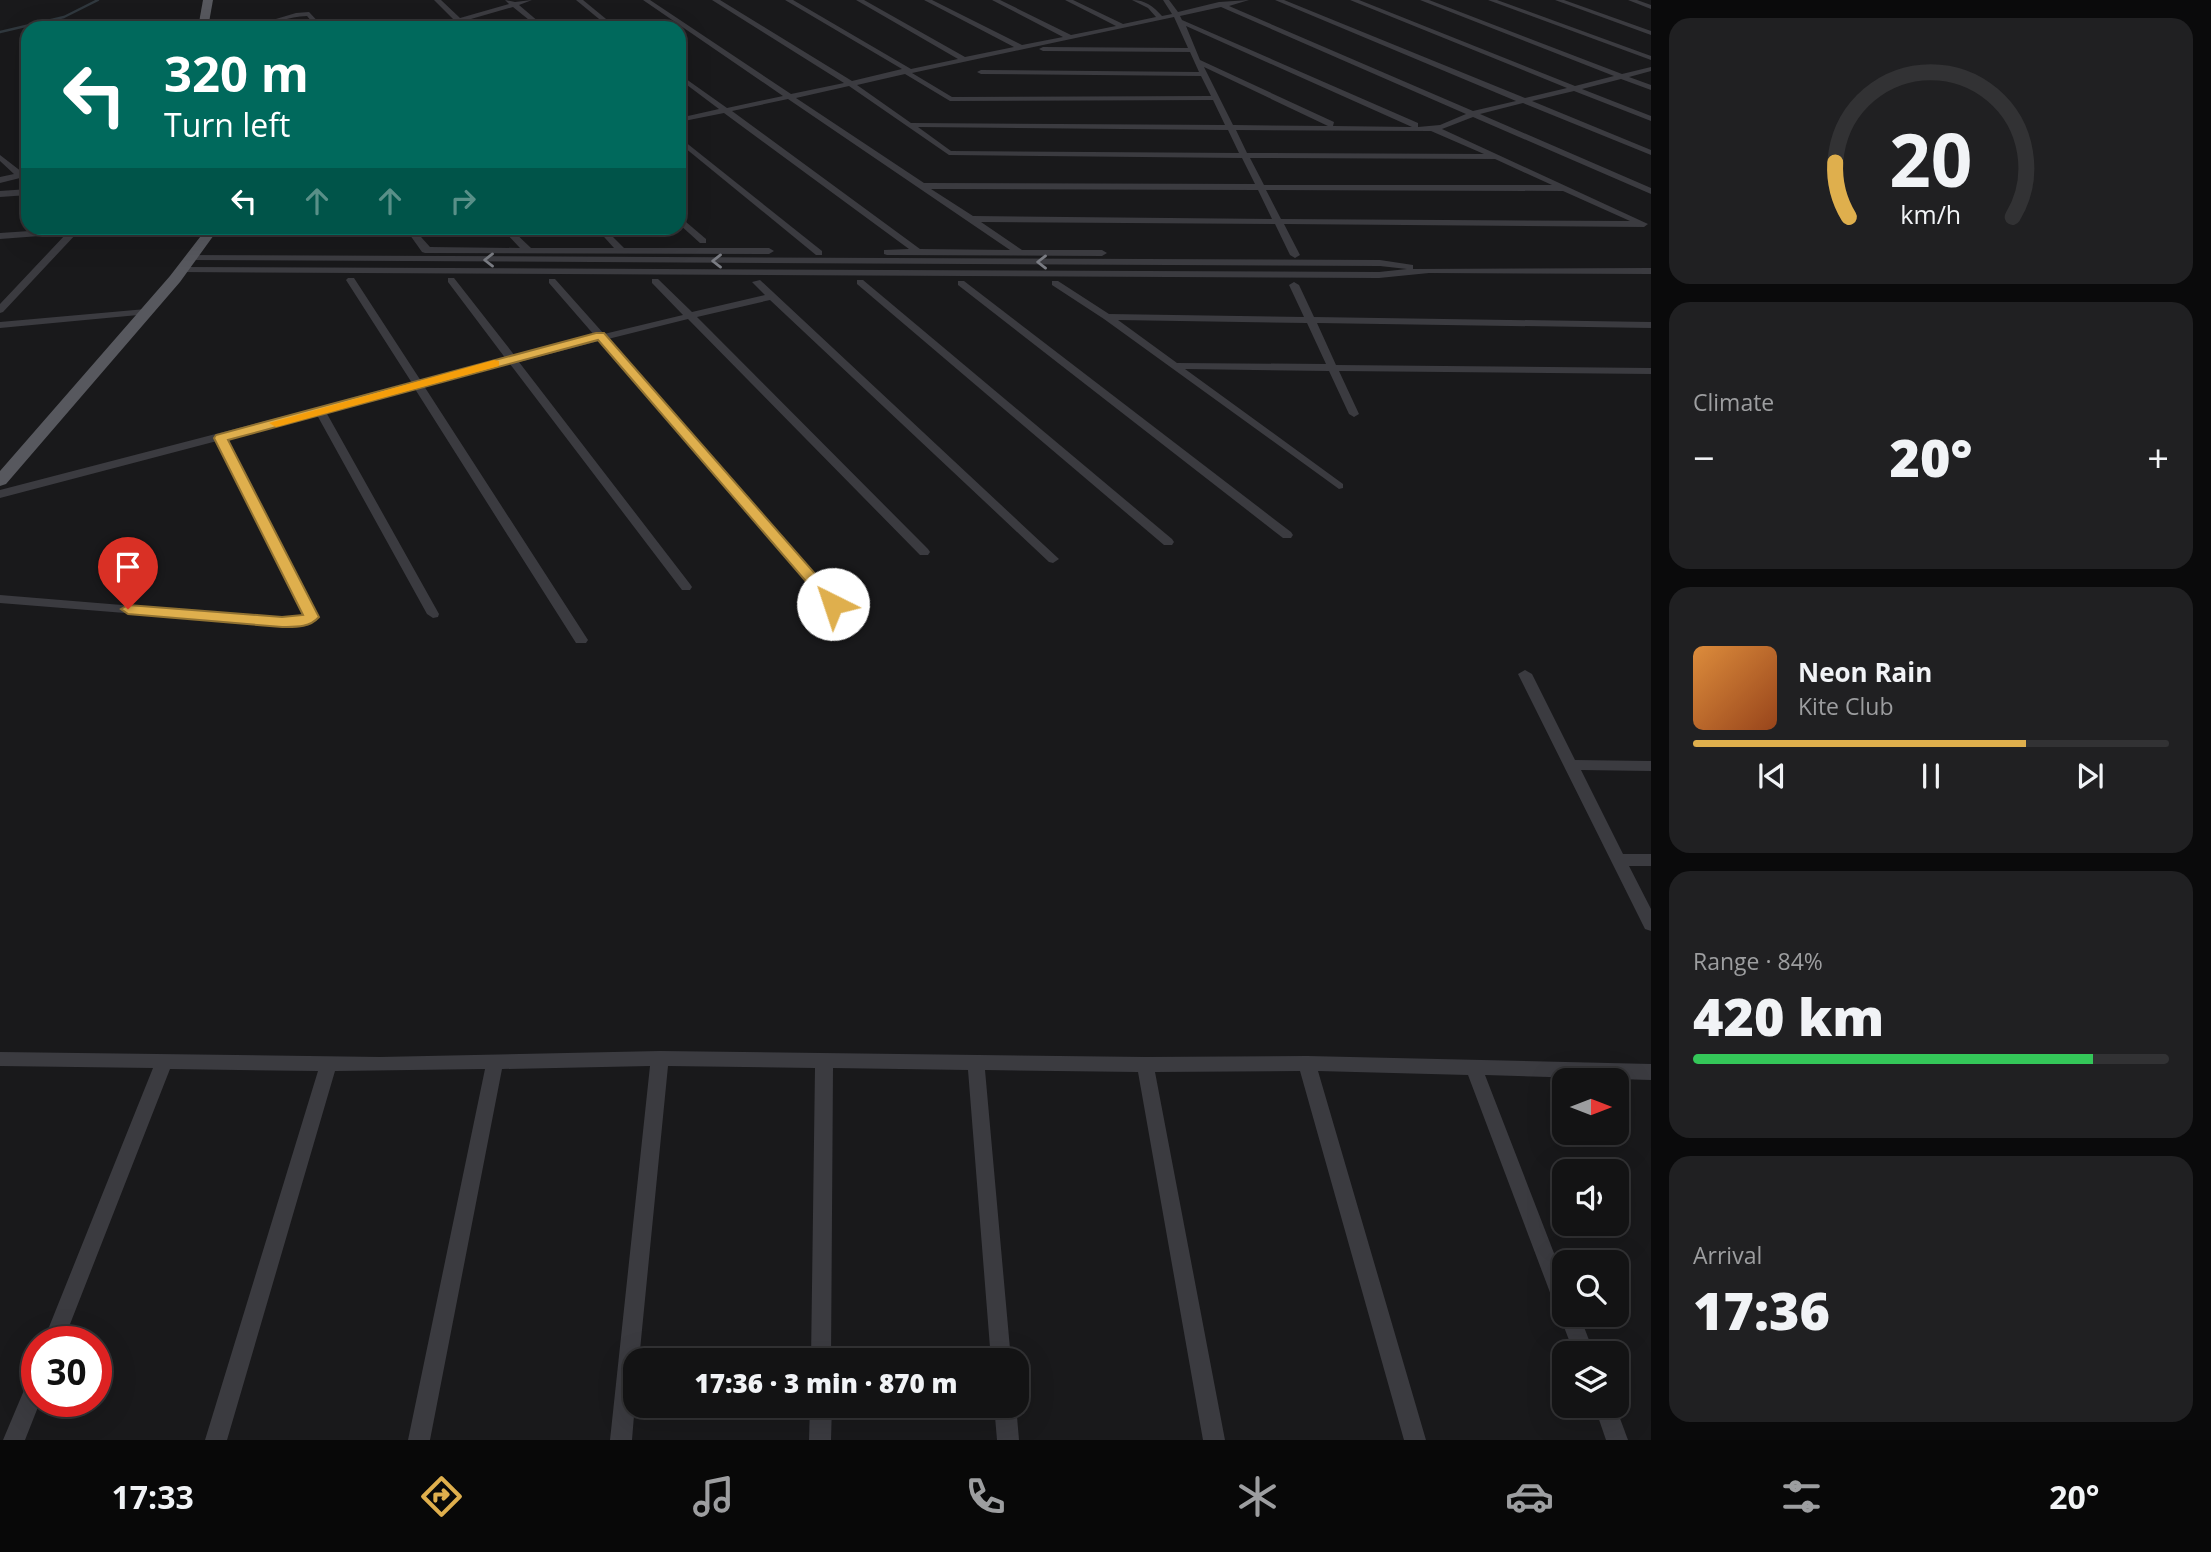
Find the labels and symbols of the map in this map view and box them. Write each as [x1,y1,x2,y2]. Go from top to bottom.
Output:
one-way arrow [484,252,494,268]
one-way arrow [711,253,722,269]
one-way arrow [1037,254,1047,270]
pin [98,537,158,609]
position arrow [796,567,870,641]
north arrow [1552,1068,1629,1144]
speed limit sign: 30 [21,1326,112,1417]

